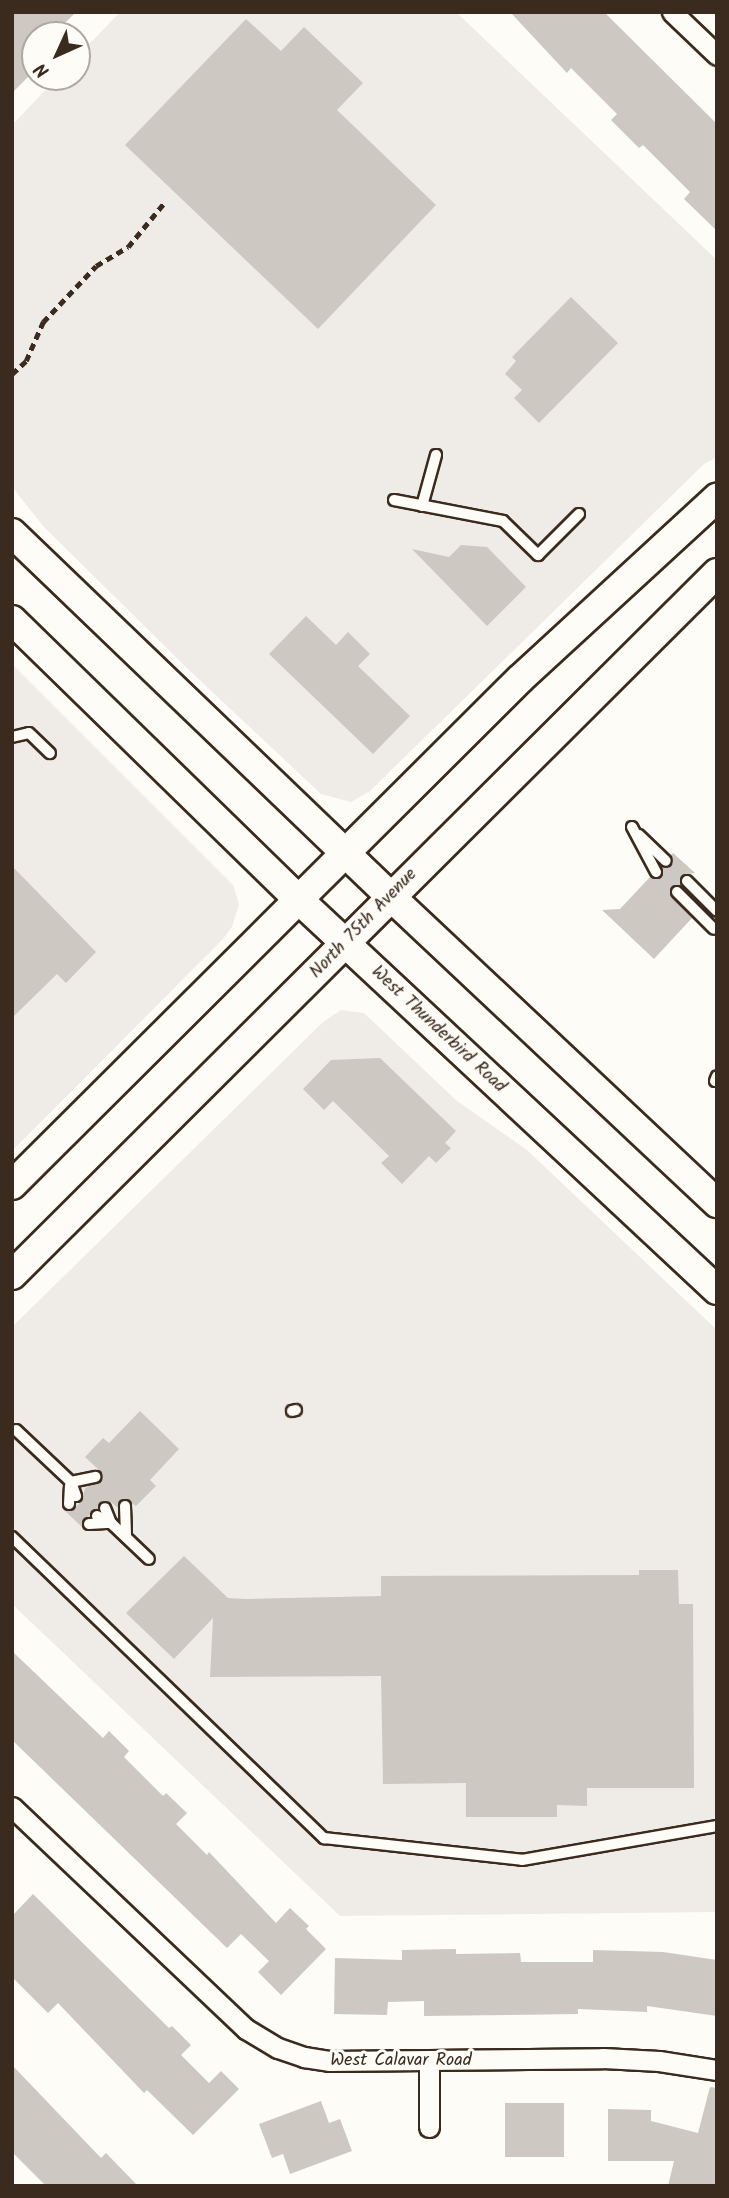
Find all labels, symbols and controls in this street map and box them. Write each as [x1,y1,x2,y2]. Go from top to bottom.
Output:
north arrow [21,21,91,91]
text: N [28,55,57,84]
street label: North 75th Avenue [306,864,422,984]
street label: West Thunderbird Road [366,962,510,1098]
street label: West Calavar Road [330,2050,472,2072]

